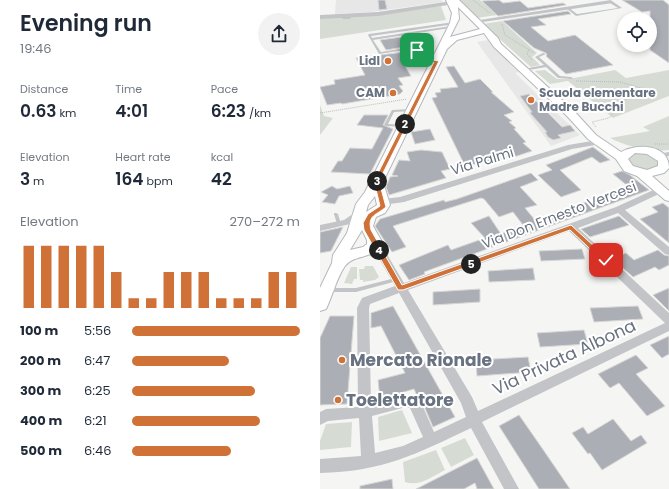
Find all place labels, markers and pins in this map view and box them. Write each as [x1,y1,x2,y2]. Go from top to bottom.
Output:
pin [400,33,434,67]
place label: Lidl [359,52,380,69]
marker: Lidl [383,56,393,66]
place label: CAM [356,84,385,101]
place label: Scuola elementare Madre Bucchi [539,84,656,115]
marker: CAM [388,88,398,98]
marker: Scuola elementare Madre Bucchi [526,95,536,105]
pin: 2 [395,114,415,134]
pin: 3 [367,171,387,191]
pin: 4 [369,240,389,260]
pin [589,243,623,277]
pin: 5 [461,254,481,274]
place label: Mercato Rionale [350,348,492,372]
marker: Mercato Rionale [337,355,347,365]
place label: Toelettatore [346,388,454,412]
marker: Toelettatore [333,395,343,405]

